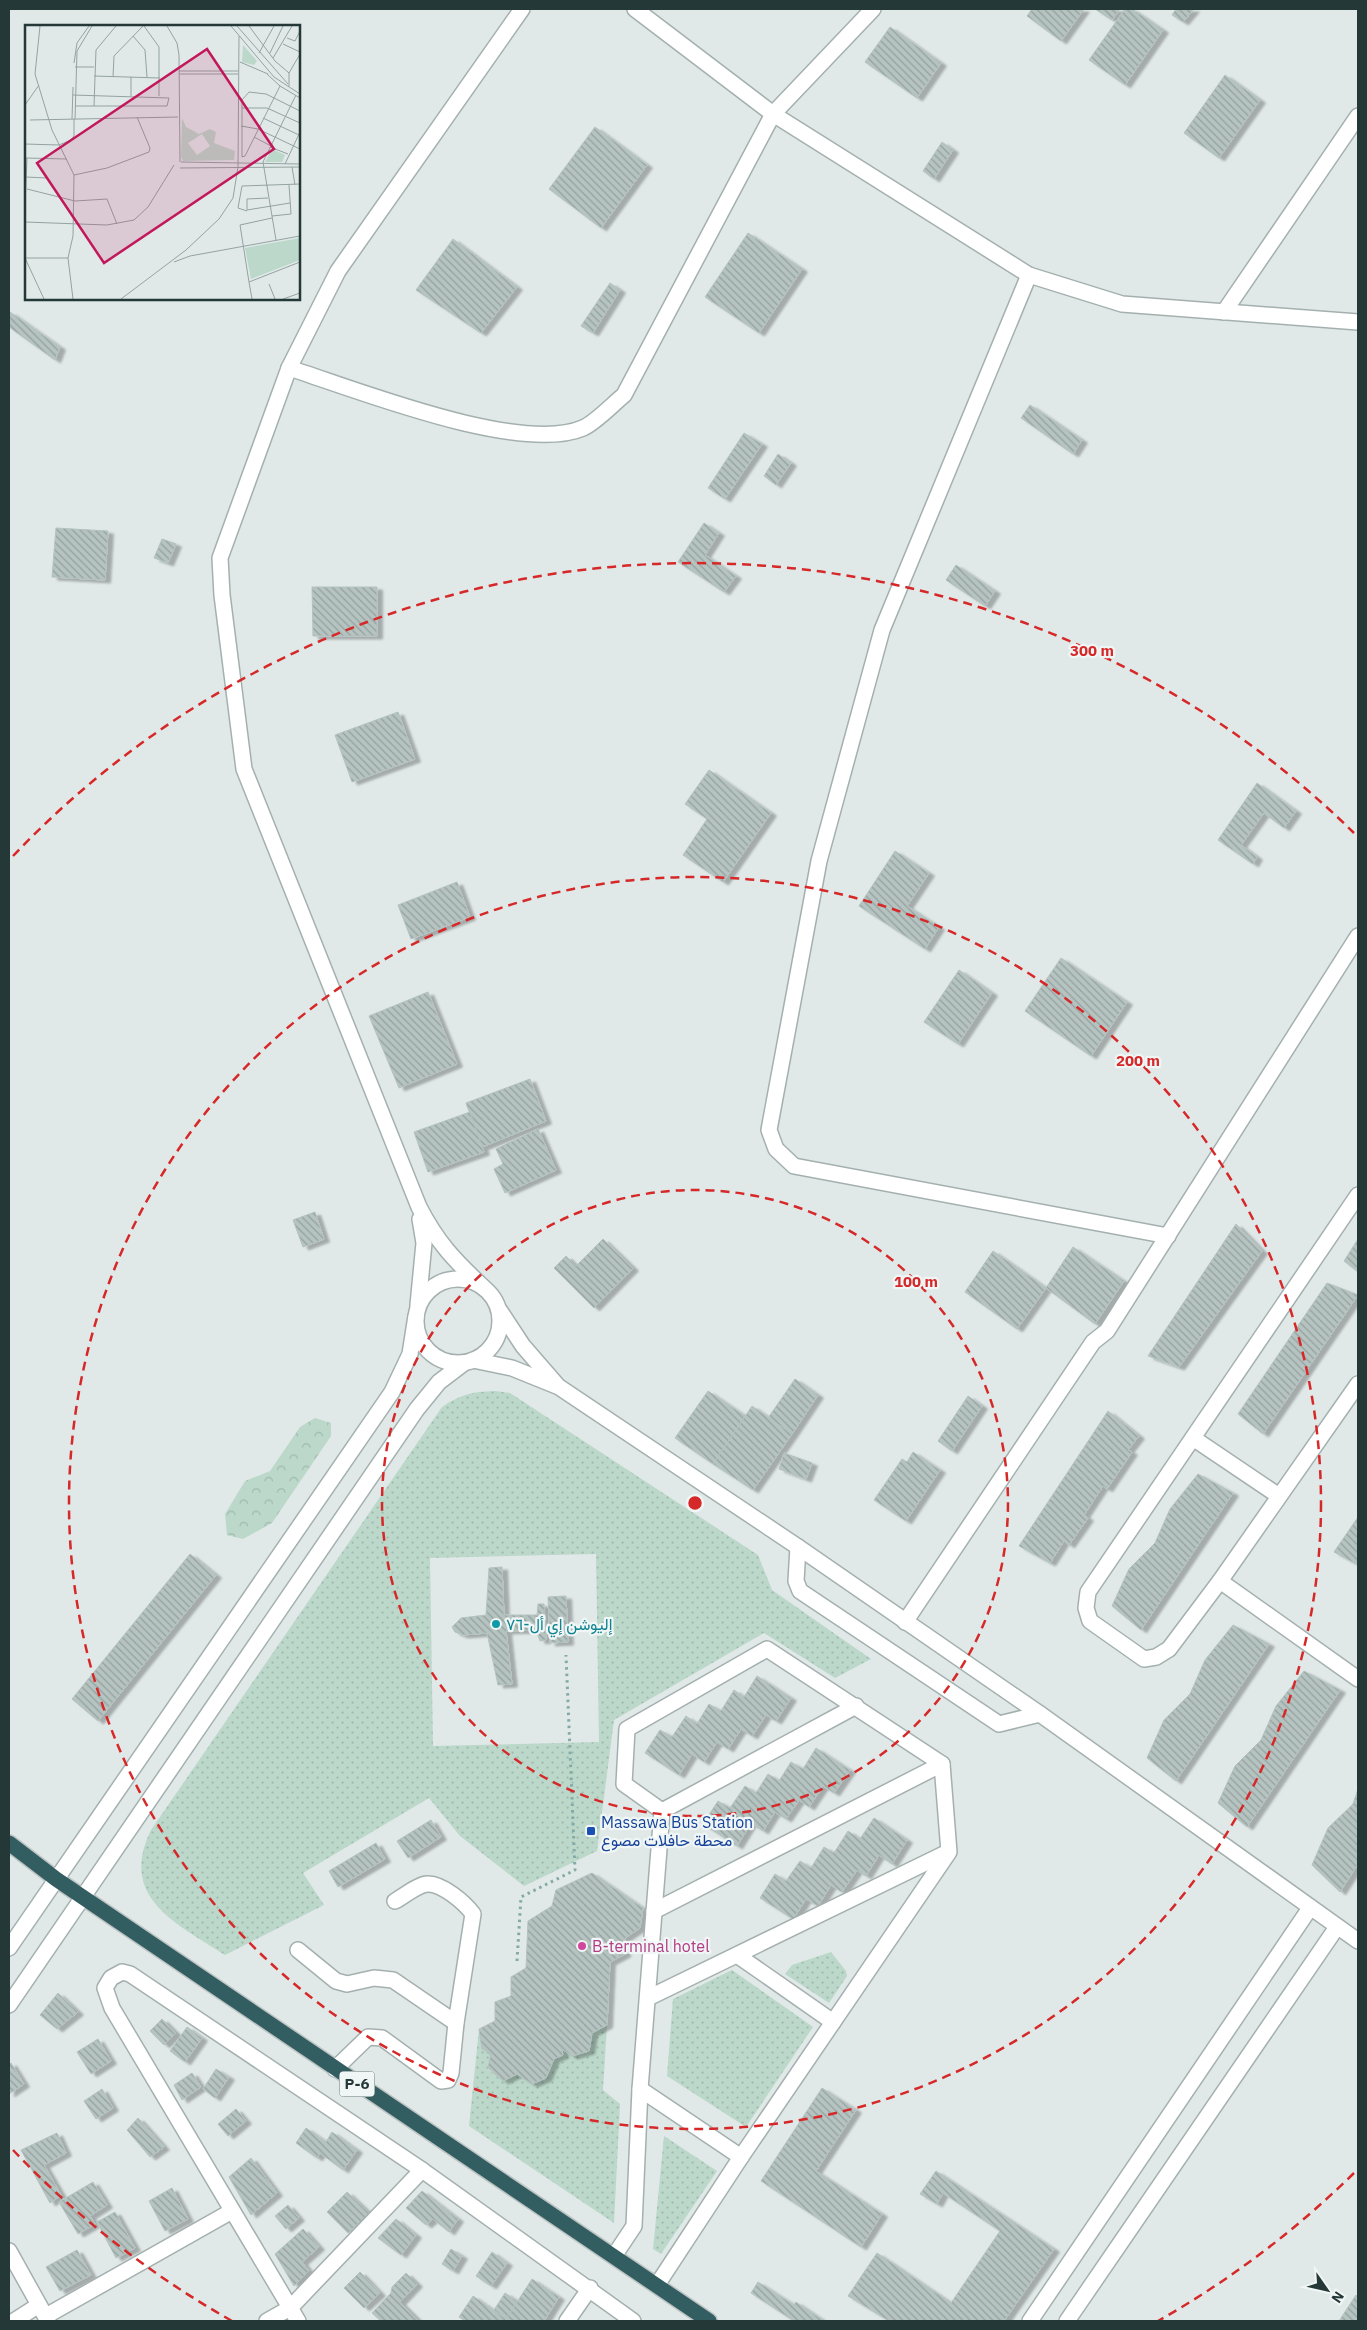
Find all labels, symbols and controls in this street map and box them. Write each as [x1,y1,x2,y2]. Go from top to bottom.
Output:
inset map [25,25,300,300]
text: 300 m [1070,641,1114,660]
text: 200 m [1116,1051,1160,1070]
text: 100 m [894,1272,938,1291]
centre of rings [686,1494,704,1512]
place label: إليوشن إي أل-٧٦ [506,1614,613,1638]
marker: إليوشن إي أل-٧٦ [490,1618,502,1630]
place label: Massawa Bus Station محطة حافلات مصوع [601,1812,753,1852]
marker: Massawa Bus Station محطة حافلات مصوع [585,1825,597,1837]
place label: B-terminal hotel [592,1936,710,1956]
marker: B-terminal hotel [576,1940,588,1952]
road number: P-6 [340,2072,374,2096]
north arrow [1302,2265,1352,2315]
text: N [1327,2288,1348,2307]

